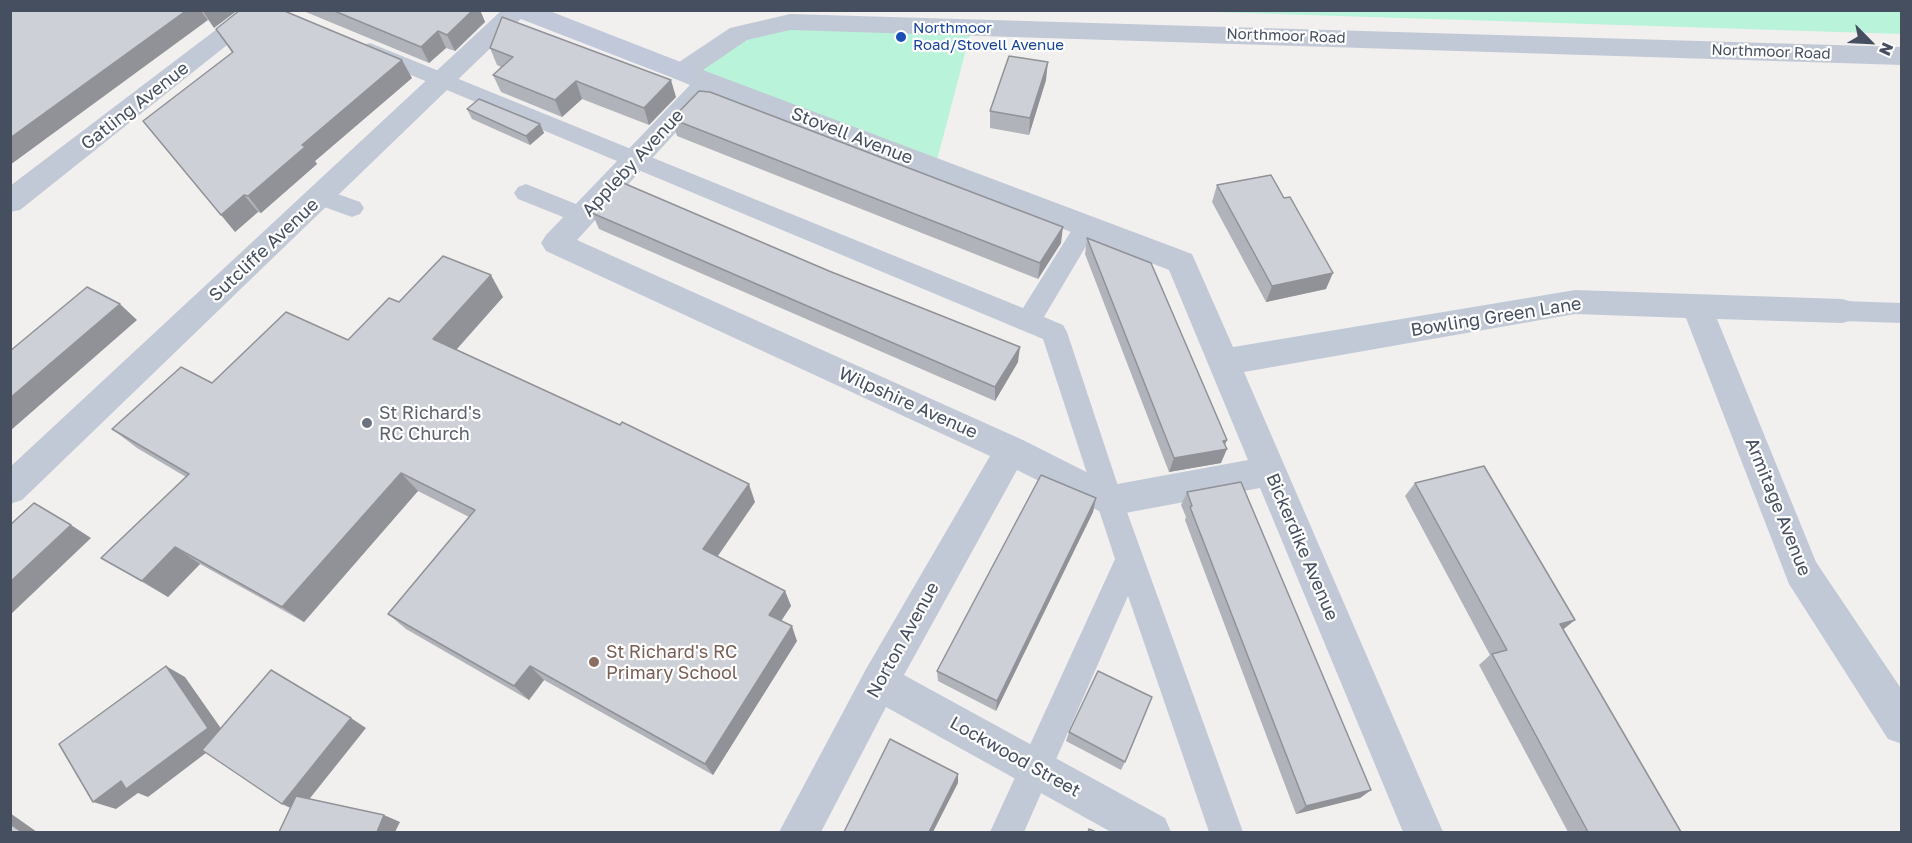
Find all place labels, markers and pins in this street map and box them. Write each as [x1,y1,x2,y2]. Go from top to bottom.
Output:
place label: Northmoor Road/Stovell Avenue [913,19,1064,54]
marker: Northmoor Road/Stovell Avenue [894,30,908,44]
place label: St Richard's RC Church [379,402,481,444]
marker: St Richard's RC Church [360,416,374,430]
place label: St Richard's RC Primary School [606,641,738,684]
marker: St Richard's RC Primary School [587,655,601,669]

